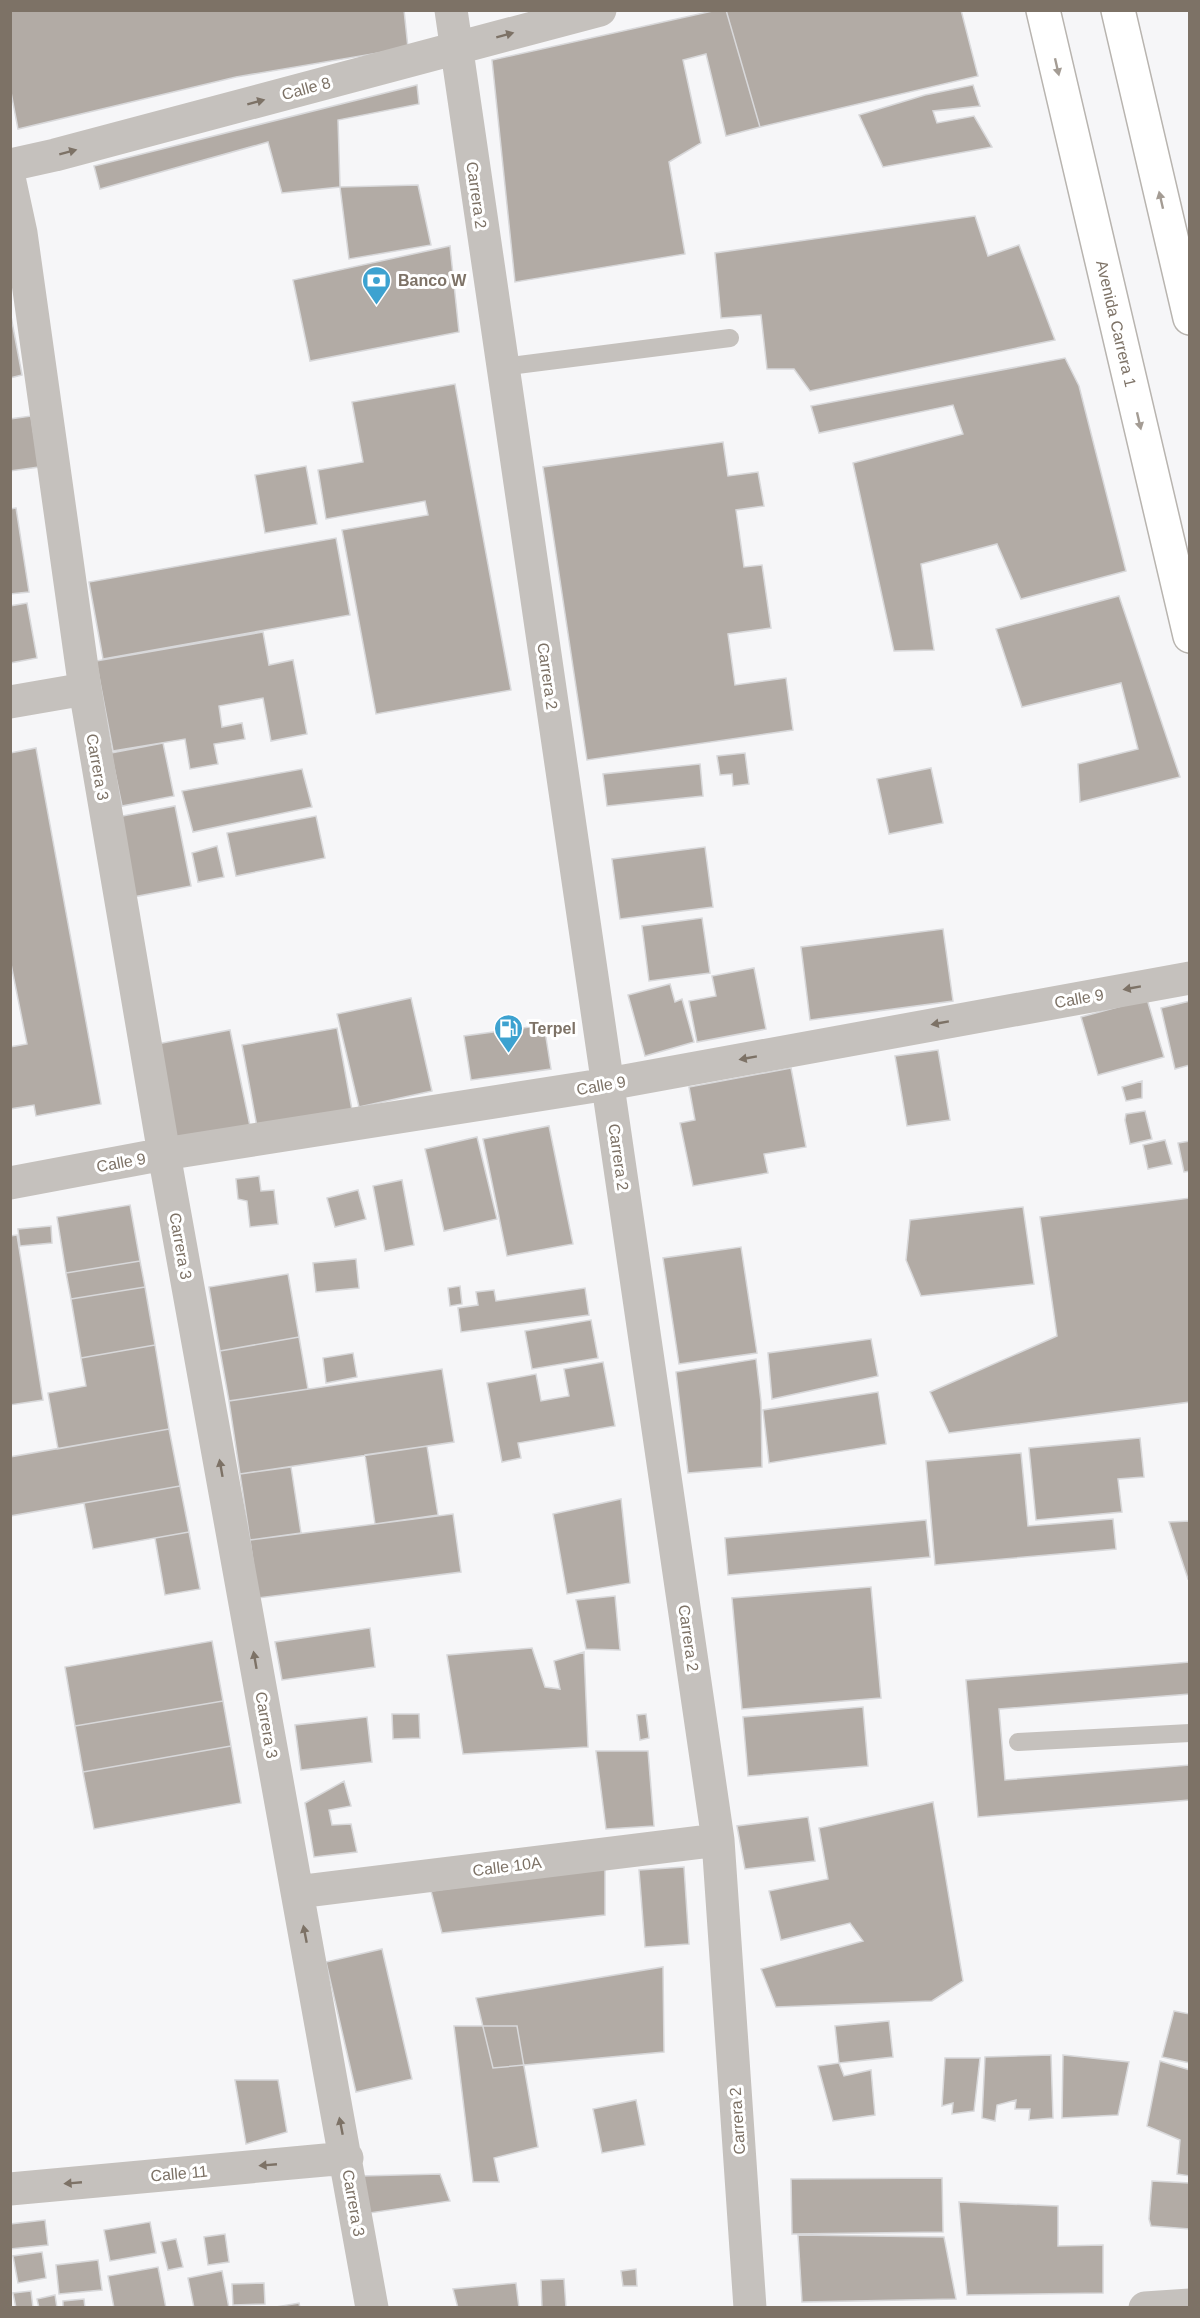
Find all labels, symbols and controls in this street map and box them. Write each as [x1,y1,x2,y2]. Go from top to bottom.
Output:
one-way arrow [496,30,514,40]
one-way arrow [1052,58,1062,77]
street label: Calle 8 [280,74,332,103]
one-way arrow [247,97,265,106]
one-way arrow [58,147,77,157]
street label: Carrera 2 [463,160,490,230]
one-way arrow [1155,191,1165,210]
street label: Avenida Carrera 1 [1093,259,1139,389]
bank icon: Banco W [361,264,393,306]
place label: Banco W [398,272,467,289]
one-way arrow [1135,412,1145,430]
street label: Carrera 2 [534,641,561,711]
street label: Carrera 3 [83,732,112,802]
one-way arrow [1122,984,1141,993]
street label: Calle 9 [1053,986,1105,1011]
fuel station icon: Terpel [492,1012,524,1054]
one-way arrow [930,1019,949,1028]
place label: Terpel [529,1020,576,1037]
one-way arrow [739,1054,758,1063]
street label: Calle 9 [575,1073,627,1098]
street label: Carrera 2 [605,1122,632,1192]
street label: Calle 9 [95,1150,147,1175]
street label: Carrera 3 [166,1211,195,1281]
one-way arrow [216,1458,225,1477]
street label: Carrera 2 [675,1603,702,1673]
one-way arrow [250,1650,259,1669]
street label: Carrera 3 [252,1690,281,1760]
street label: Calle 10A [472,1854,543,1879]
one-way arrow [300,1924,309,1943]
street label: Carrera 2 [727,2087,748,2155]
one-way arrow [336,2116,345,2135]
one-way arrow [258,2160,277,2170]
street label: Calle 11 [150,2163,209,2184]
street label: Carrera 3 [339,2168,368,2238]
one-way arrow [64,2178,83,2188]

